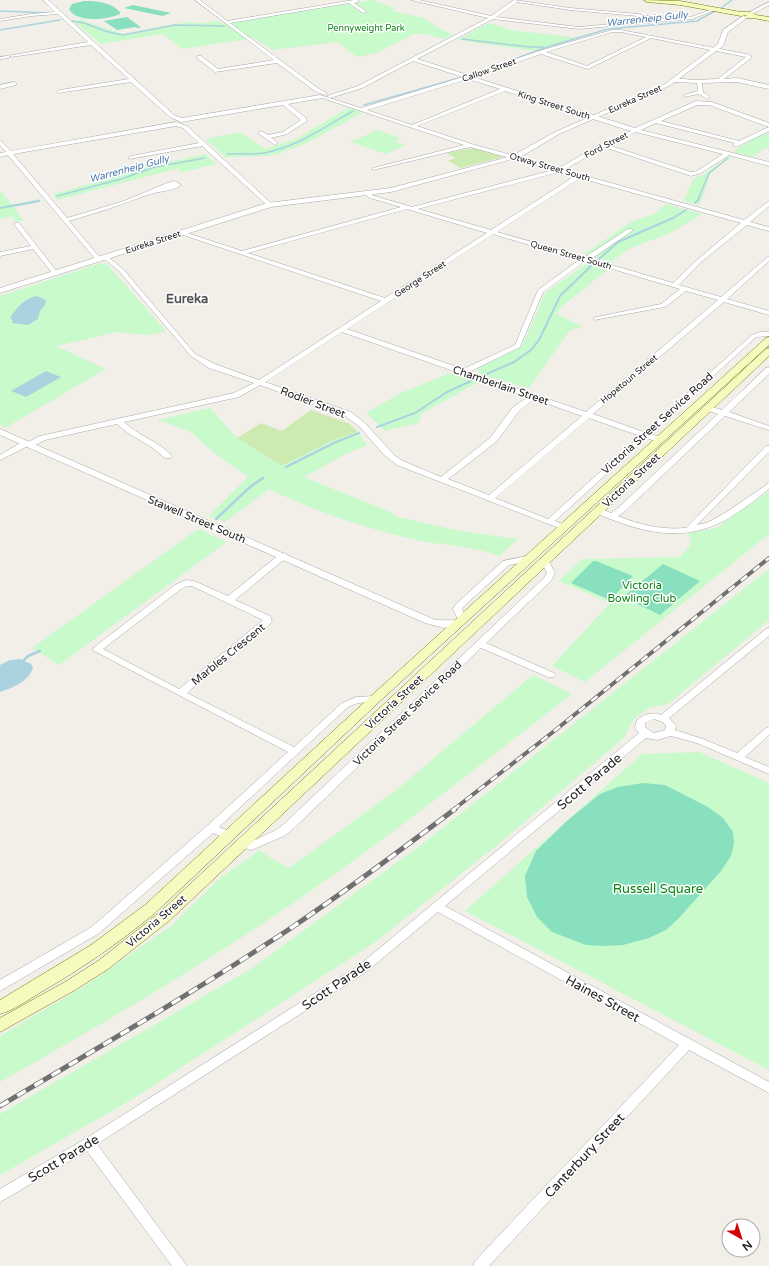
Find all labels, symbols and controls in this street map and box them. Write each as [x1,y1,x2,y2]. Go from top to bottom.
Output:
water label: Warrenheip Gully [606,9,690,29]
park label: Pennyweight Park [327,23,405,34]
street label: Callow Street [461,56,518,85]
street label: Eureka Street [607,83,664,116]
street label: King Street South [516,89,591,122]
street label: Ford Street [583,129,630,161]
street label: Otway Street South [508,151,591,184]
water label: Warrenheip Gully [88,152,172,185]
street label: Eureka Street [124,228,183,257]
street label: Queen Street South [529,239,613,272]
street label: George Street [392,258,449,300]
district label: Eureka [166,291,208,307]
street label: Hopetoun Street [599,352,660,406]
street label: Chamberlain Street [451,363,551,408]
street label: Victoria Street Service Road [599,370,716,477]
street label: Rodier Street [278,384,347,421]
street label: Victoria Street [600,450,663,510]
street label: Stawell Street South [146,493,248,546]
park label: Victoria Bowling Club [608,579,676,605]
street label: Marbles Crescent [189,621,268,688]
street label: Victoria Street Service Road [350,658,464,769]
street label: Victoria Street [363,672,426,732]
street label: Scott Parade [554,750,625,813]
park label: Russell Square [613,881,703,897]
street label: Victoria Street [124,893,189,950]
street label: Scott Parade [299,956,374,1014]
street label: Haines Street [563,972,642,1026]
street label: Canterbury Street [541,1110,628,1201]
street label: Scott Parade [25,1131,102,1186]
north arrow [721,1218,761,1258]
text: N [739,1238,755,1253]

